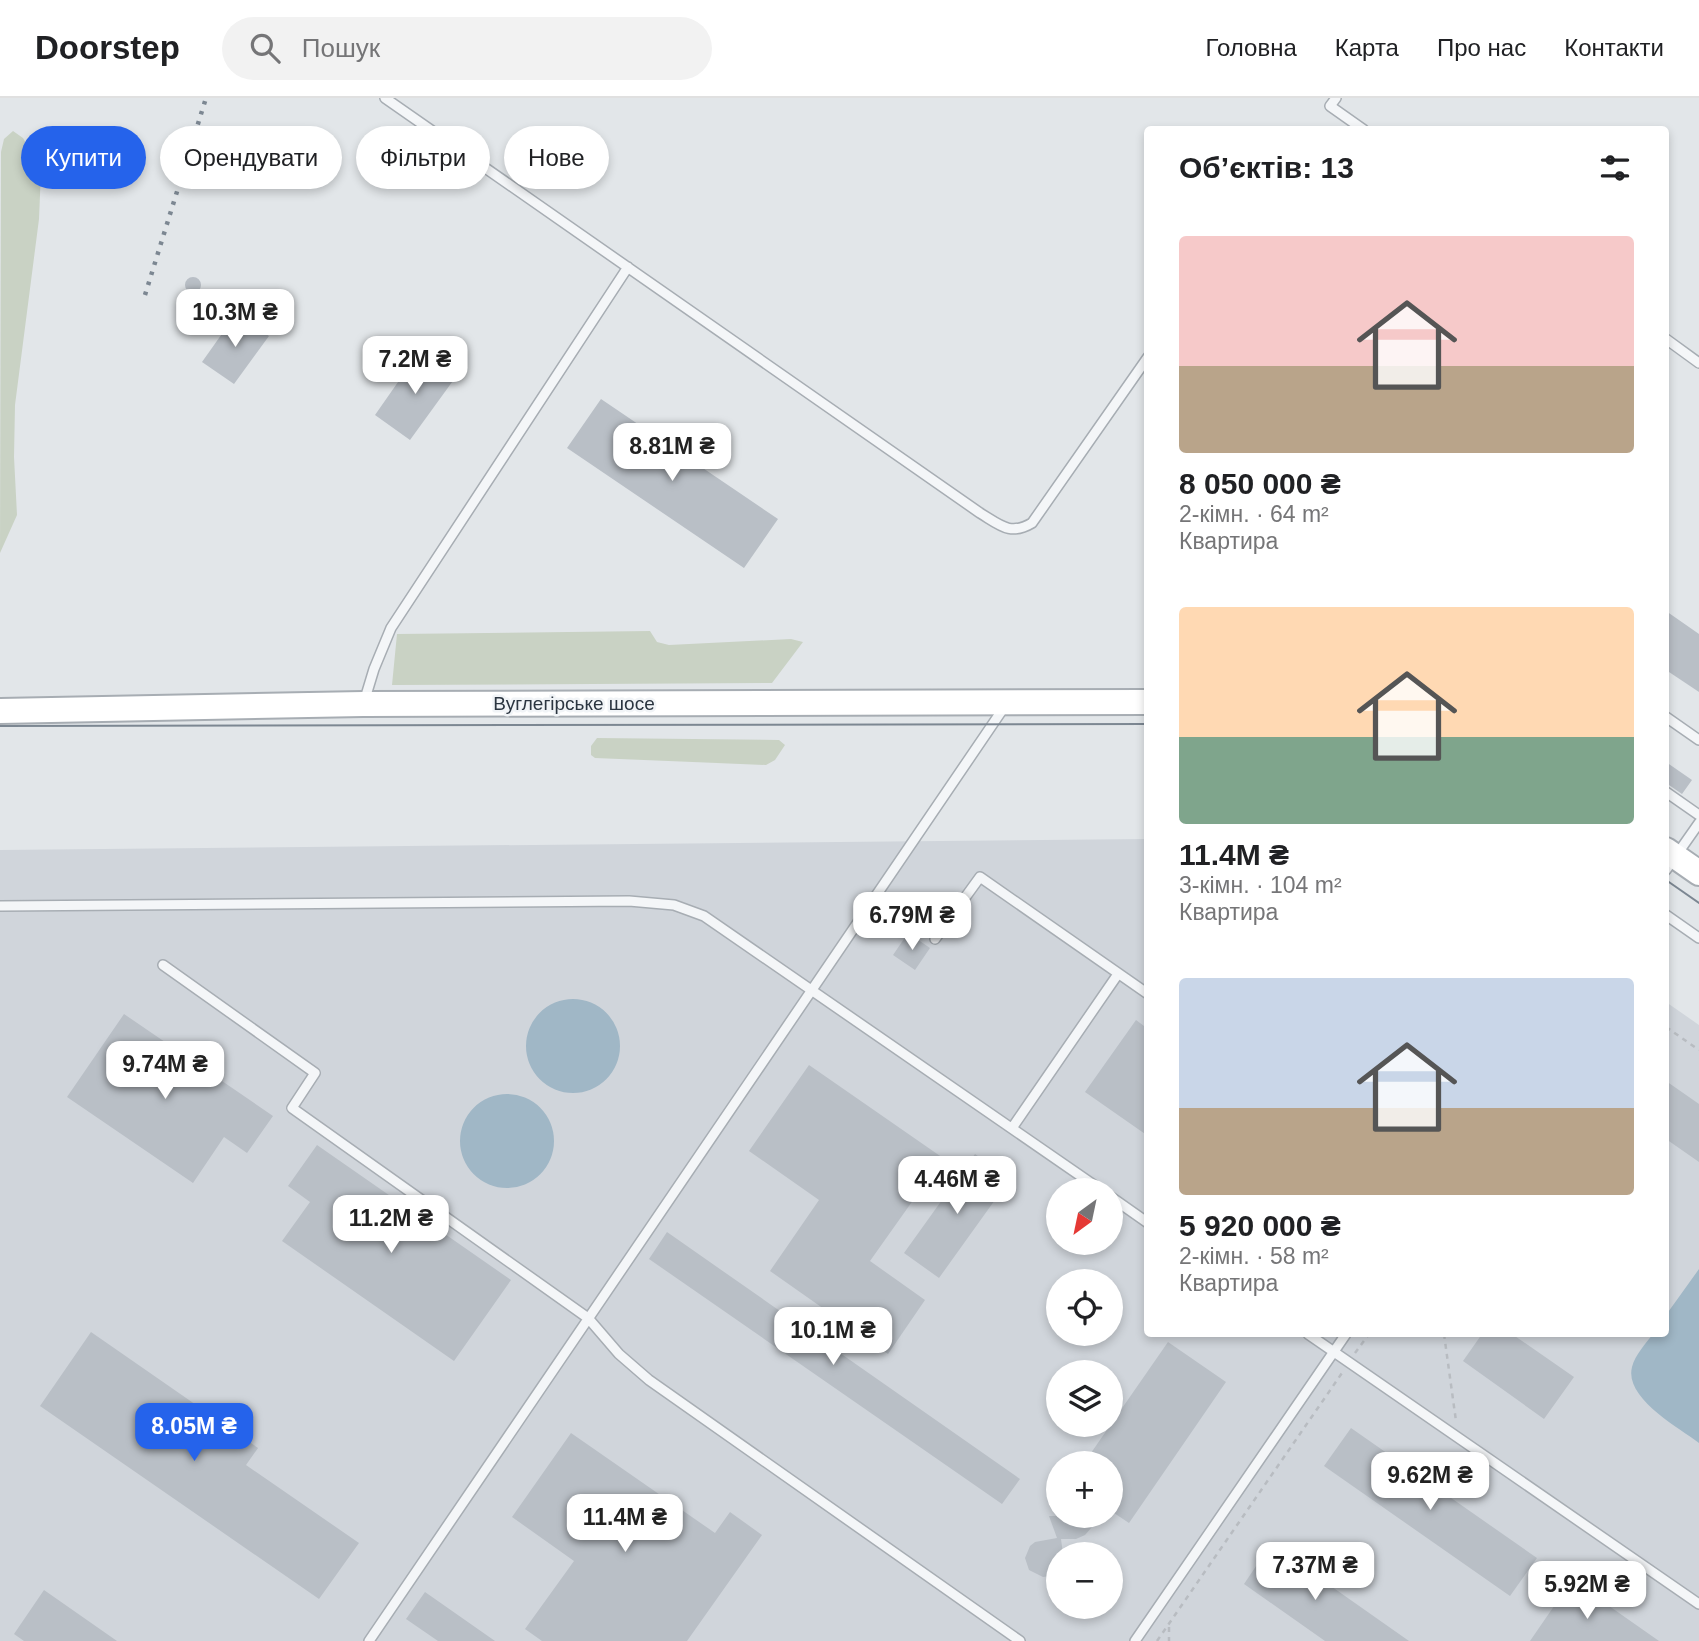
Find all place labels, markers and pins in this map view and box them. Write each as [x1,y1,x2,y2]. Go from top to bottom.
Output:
pin: 10.3M ₴ [170,289,300,349]
pin: 7.2M ₴ [358,336,472,396]
pin: 8.81M ₴ [607,424,737,483]
pin: 6.79M ₴ [847,892,977,952]
pin: 9.74M ₴ [100,1042,230,1101]
pin: 4.46M ₴ [892,1156,1022,1216]
pin: 11.2M ₴ [326,1196,456,1255]
pin: 10.1M ₴ [768,1308,898,1367]
pin: 8.05M ₴ [129,1404,259,1463]
pin: 9.62M ₴ [1365,1452,1495,1512]
pin: 11.4M ₴ [560,1494,690,1554]
pin: 7.37M ₴ [1250,1542,1380,1602]
pin: 5.92M ₴ [1522,1562,1652,1621]

